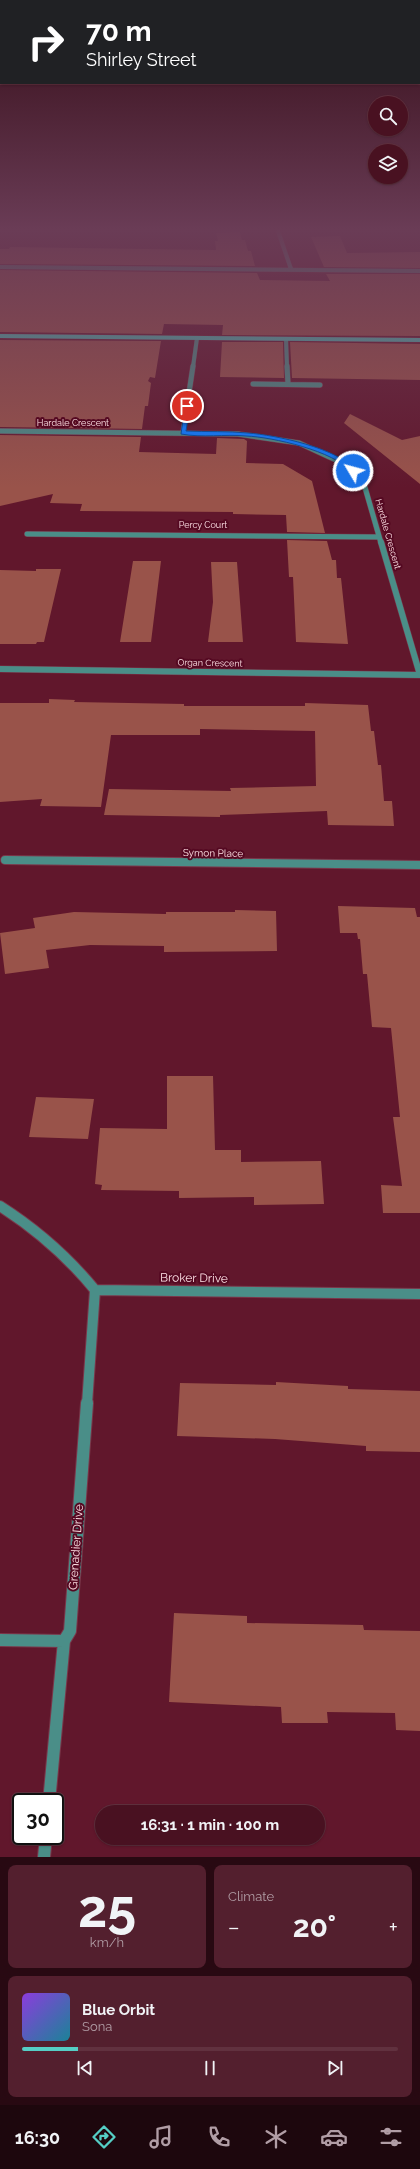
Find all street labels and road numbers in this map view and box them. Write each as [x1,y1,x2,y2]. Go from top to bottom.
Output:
street label: Hardale Crescent [37,418,109,428]
street label: Hardale Crescent [373,498,403,570]
street label: Percy Court [179,520,227,530]
street label: Organ Crescent [177,657,243,669]
street label: Symon Place [183,847,243,859]
street label: Broker Drive [160,1270,228,1286]
street label: Grenadier Drive [66,1504,86,1590]

